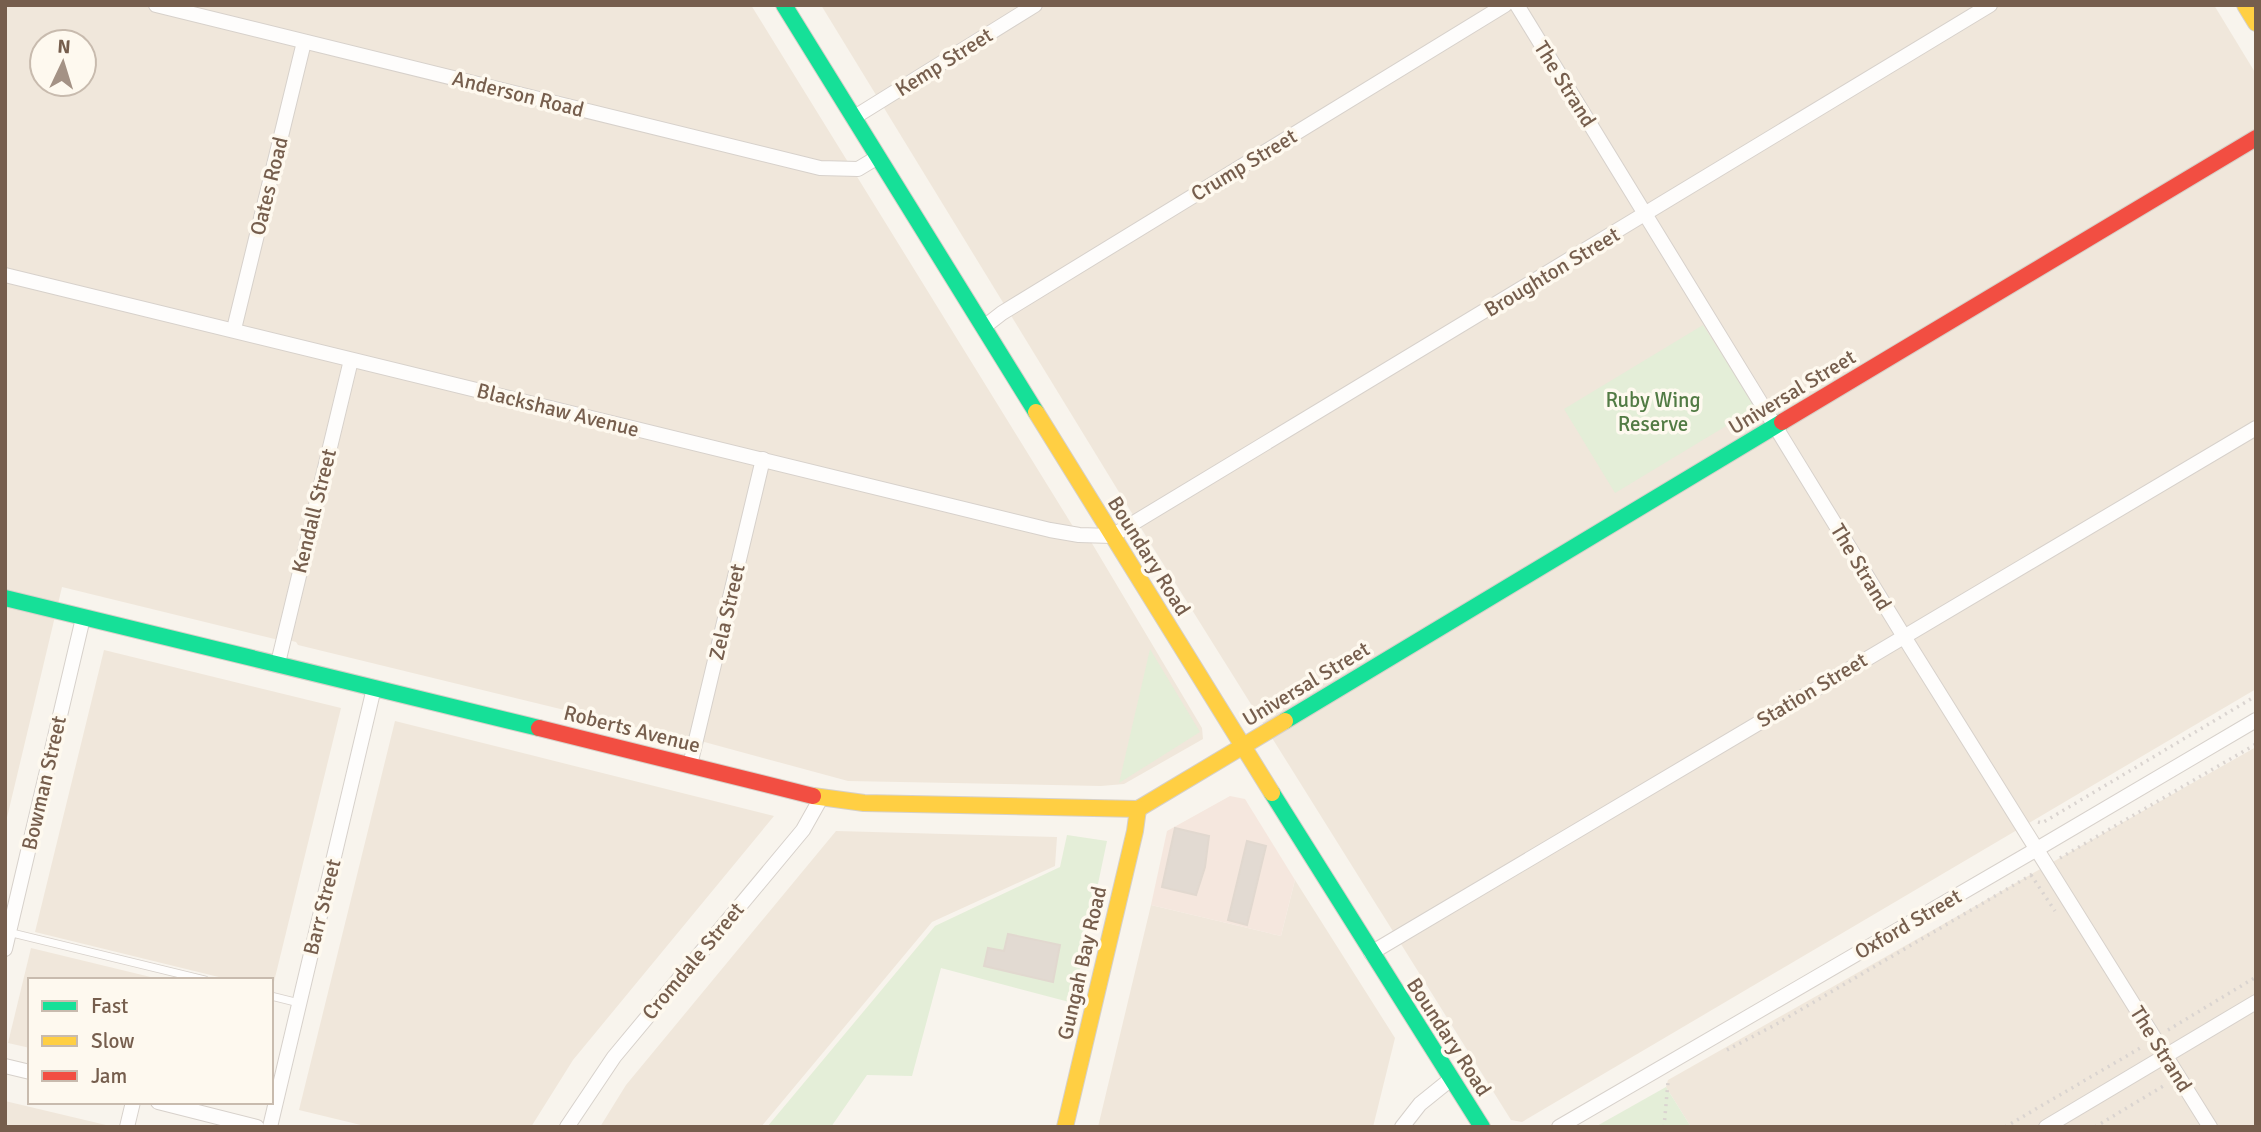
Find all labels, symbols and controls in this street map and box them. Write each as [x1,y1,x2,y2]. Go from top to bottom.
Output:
street label: Kemp Street [891,22,997,102]
north arrow [28,28,98,98]
text: N [57,35,72,59]
street label: The Strand [1528,36,1602,132]
street label: Anderson Road [449,65,587,123]
street label: Crump Street [1186,123,1302,207]
street label: Oates Road [244,134,294,238]
street label: Broughton Street [1480,221,1624,323]
street label: Universal Street [1724,344,1860,440]
street label: Blackshaw Avenue [474,377,642,443]
park label: Ruby Wing Reserve [1605,387,1701,437]
street label: Kendall Street [286,446,342,576]
street label: Boundary Road [1102,491,1196,621]
street label: The Strand [1825,519,1897,615]
street label: Zela Street [703,561,751,663]
street label: Universal Street [1238,636,1374,732]
street label: Station Street [1752,647,1872,733]
street label: Roberts Avenue [561,699,703,759]
street label: Bowman Street [16,713,72,853]
street label: Barr Street [298,856,346,958]
street label: Oxford Street [1850,883,1966,965]
street label: Gungah Bay Road [1052,884,1112,1042]
street label: Cromdale Street [636,897,750,1025]
street label: Boundary Road [1401,973,1497,1101]
legend [28,978,273,1104]
text: Fast [91,993,128,1019]
street label: The Strand [2124,1001,2198,1097]
text: Slow [91,1028,135,1054]
text: Jam [91,1063,127,1089]

